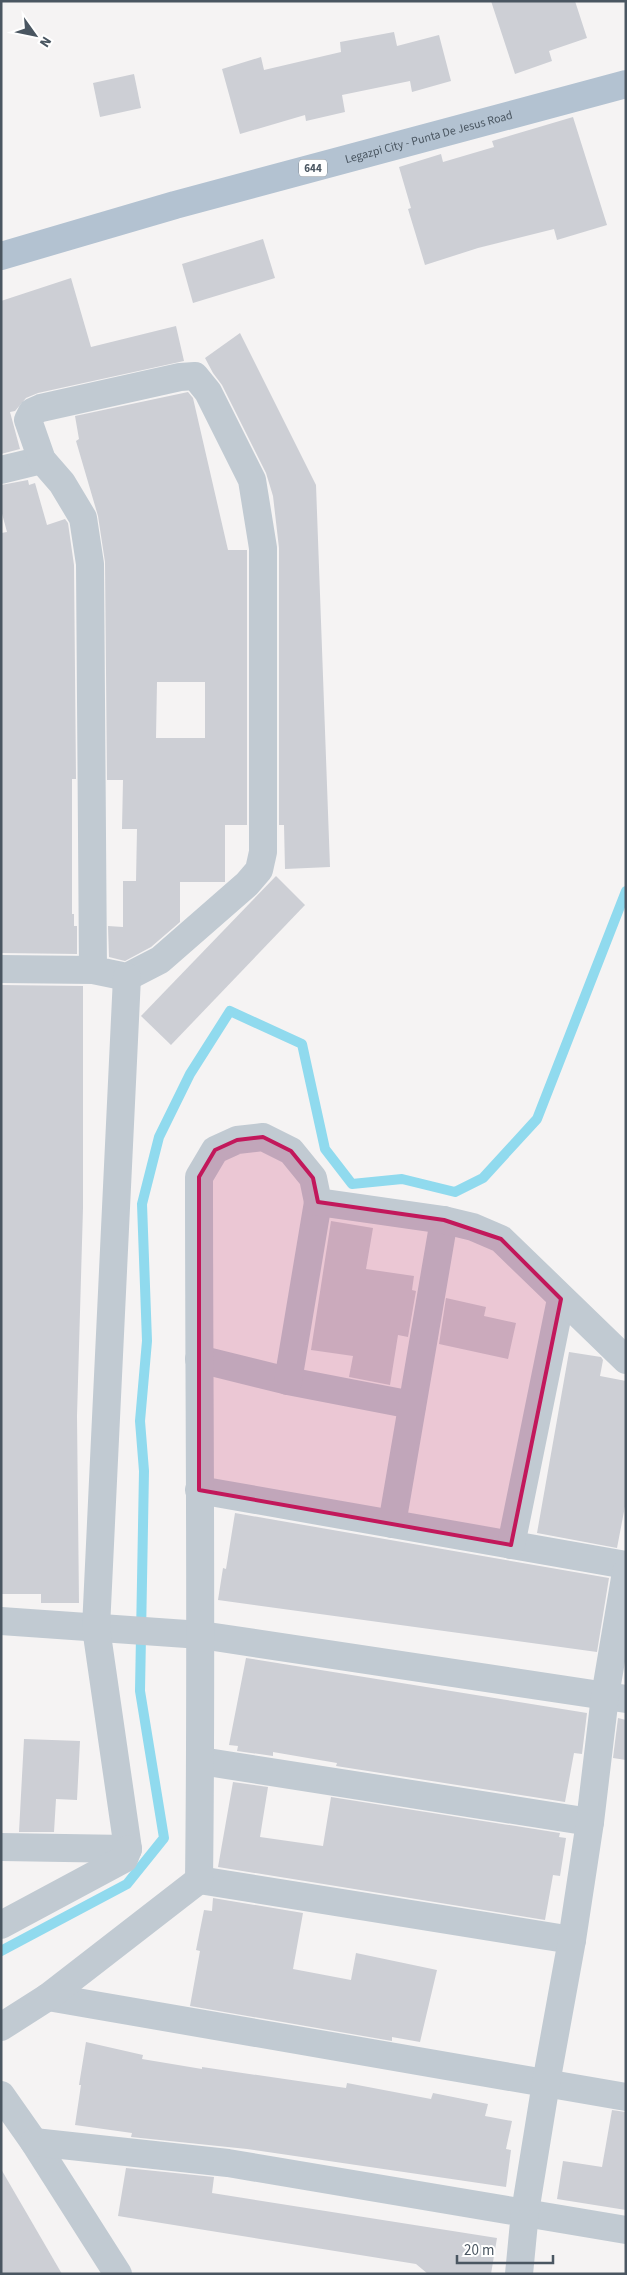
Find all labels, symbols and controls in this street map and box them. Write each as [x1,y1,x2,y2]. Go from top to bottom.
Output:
north arrow [10,10,60,60]
text: N [34,32,56,51]
street label: Legazpi City - Punta De Jesus Road [343,107,515,168]
road number: 644 [299,160,327,177]
scale bar [457,2232,553,2264]
text: 20 m [464,2240,494,2261]

